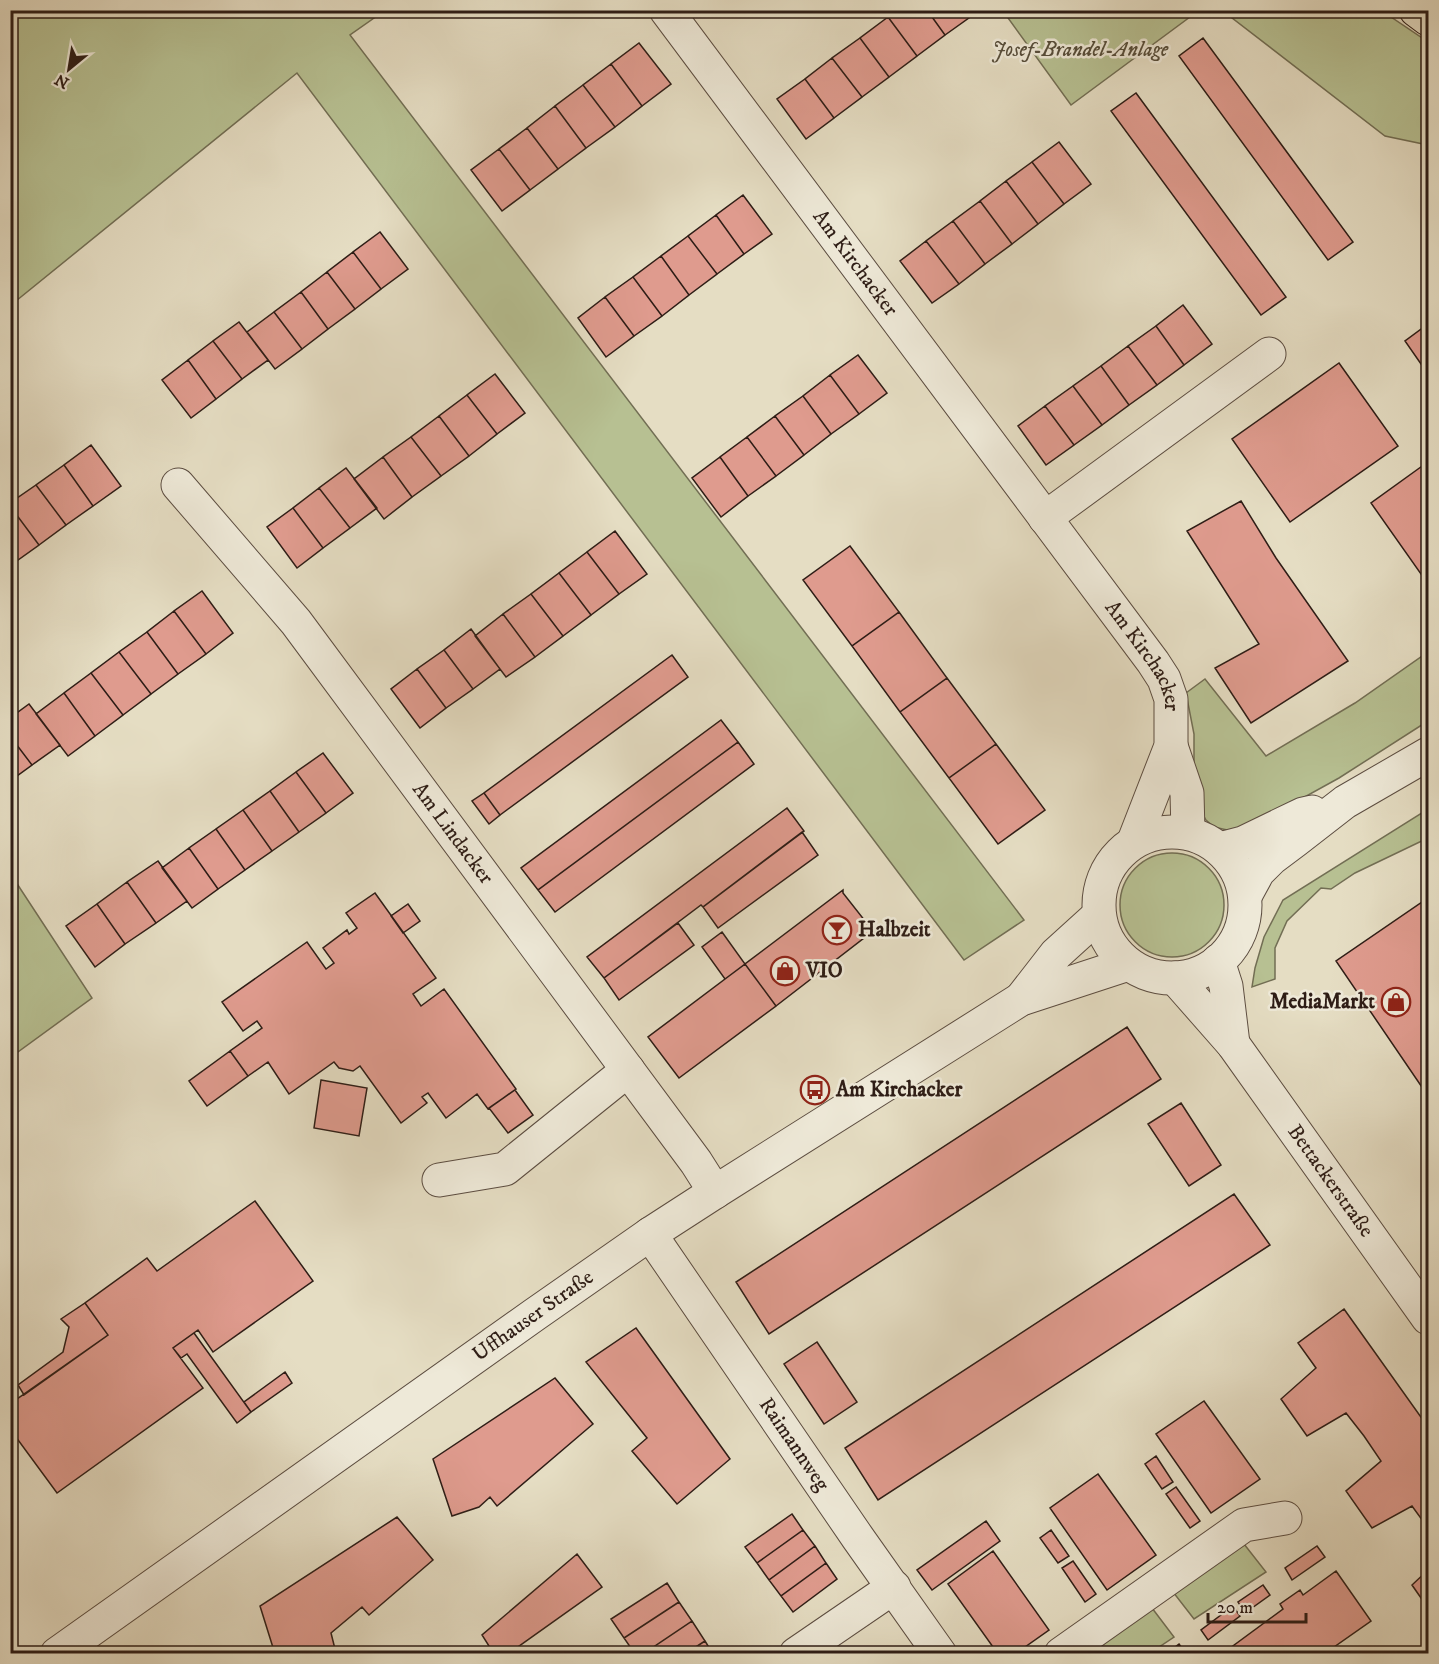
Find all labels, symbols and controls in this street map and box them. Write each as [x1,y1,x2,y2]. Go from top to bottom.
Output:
park label: Josef-Brandel-Anlage [992,37,1169,63]
north arrow [39,39,99,99]
text: N [51,69,73,93]
street label: Am Kirchacker [807,205,903,322]
street label: Am Kirchacker [1099,596,1185,711]
street label: Am Lindacker [406,777,499,890]
bar icon: Halbzeit [821,914,853,946]
place label: Halbzeit [858,917,931,943]
shop icon: VIO [769,955,801,987]
place label: VIO [805,958,843,984]
shop icon: MediaMarkt [1380,986,1412,1018]
place label: MediaMarkt [1270,989,1375,1015]
bus stop icon: Am Kirchacker [799,1074,831,1106]
place label: Am Kirchacker [835,1077,964,1103]
street label: Bettackerstraße [1282,1120,1380,1243]
street label: Uffhauser Straße [468,1264,599,1367]
street label: Raimannweg [753,1393,835,1497]
scale bar [1208,1586,1306,1624]
text: 20 m [1217,1597,1253,1619]

